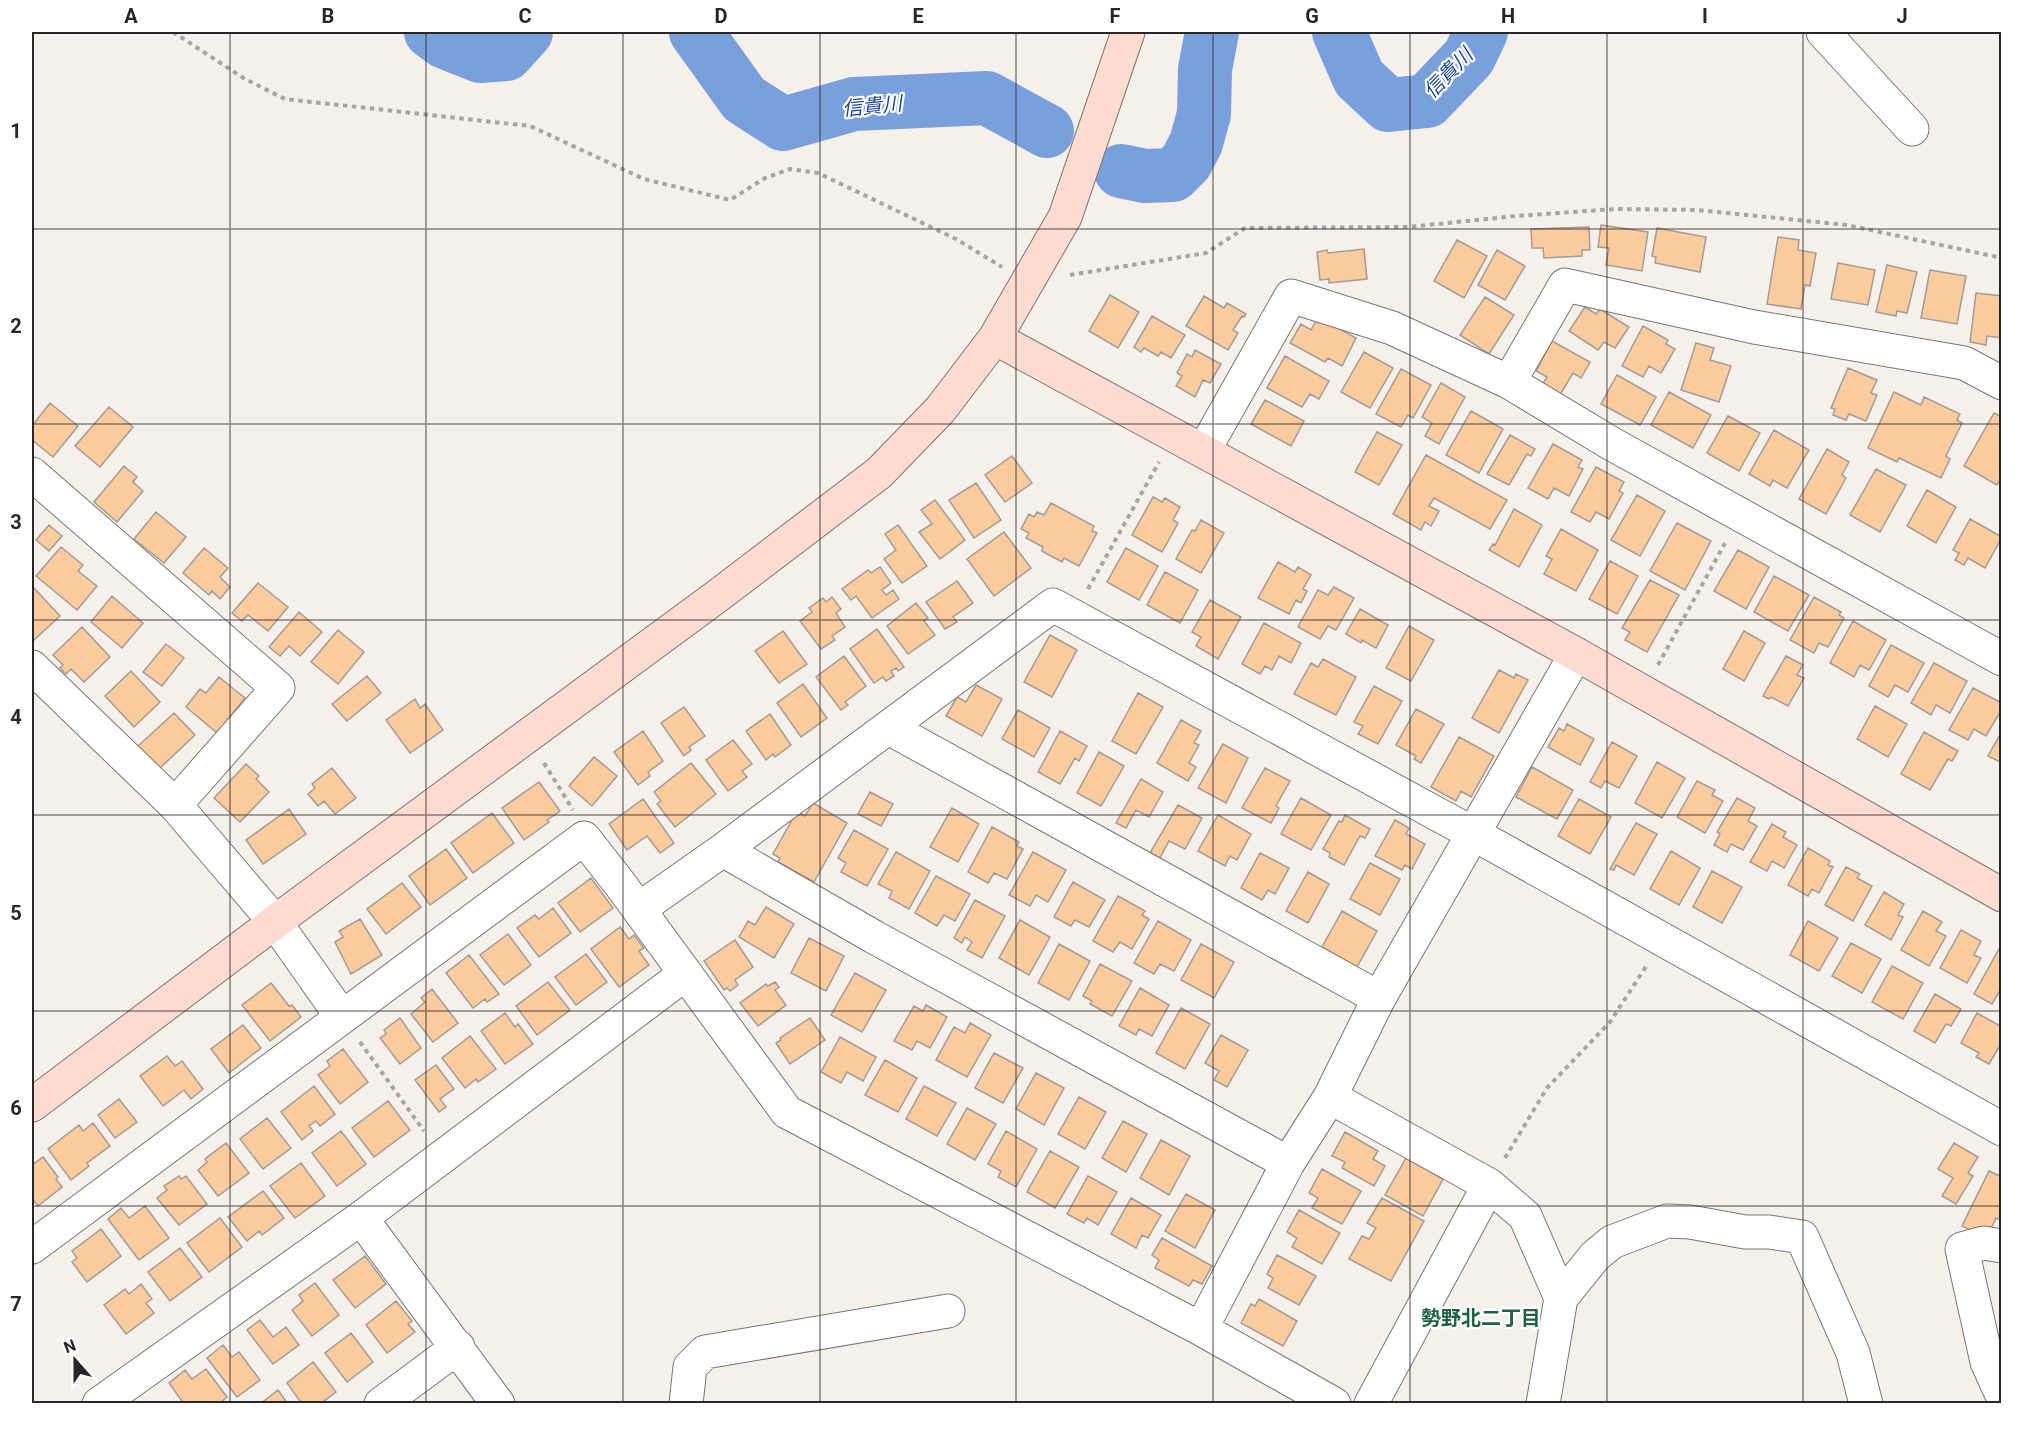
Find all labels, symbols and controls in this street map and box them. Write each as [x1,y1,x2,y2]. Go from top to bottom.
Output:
text: A [124,4,138,28]
text: B [322,4,334,28]
text: C [518,4,532,28]
text: D [715,4,728,28]
text: E [912,4,924,28]
text: F [1110,4,1121,28]
text: G [1305,4,1319,28]
text: H [1501,4,1515,28]
text: I [1702,4,1708,28]
text: J [1896,4,1908,28]
water label: 信貴川 [1419,42,1479,103]
water label: 信貴川 [841,91,905,121]
text: 1 [10,119,22,143]
text: 2 [10,314,22,338]
text: 3 [10,510,22,534]
text: 4 [10,705,22,729]
text: 5 [10,901,22,925]
text: 6 [10,1096,22,1120]
text: 7 [10,1292,22,1316]
district label: 勢野北二丁目 [1421,1306,1541,1330]
north arrow [45,1330,105,1390]
text: N [61,1336,78,1357]

